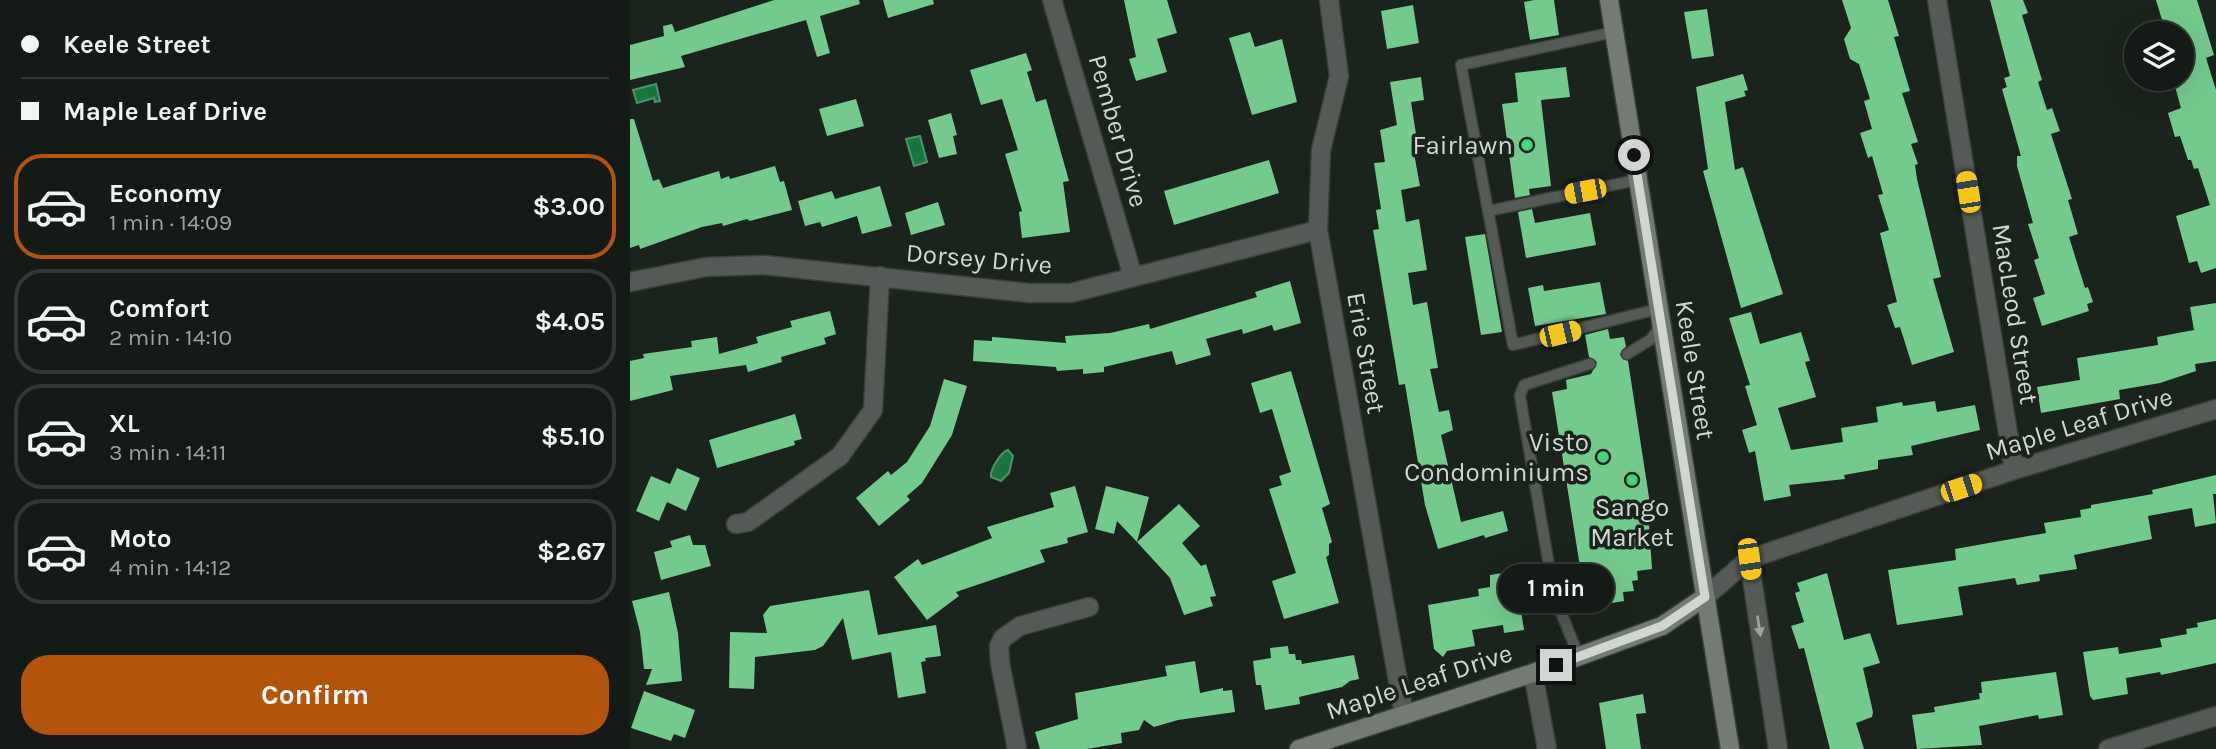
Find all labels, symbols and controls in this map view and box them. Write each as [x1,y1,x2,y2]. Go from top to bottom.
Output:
map controls [2124,21,2194,91]
button: layers [2124,21,2194,91]
text: Keele Street [63,29,211,60]
street label: Pember Drive [1081,51,1155,211]
text: Maple Leaf Drive [63,96,267,127]
place label: Fairlawn [1412,130,1513,161]
marker: Fairlawn [1519,137,1535,153]
route start [1618,139,1650,171]
car [1955,170,1982,214]
icon: car [25,175,88,238]
car [1563,177,1608,205]
text: Economy [109,178,221,209]
text: $3.00 [532,191,605,222]
text: 1 min · 14:09 [109,209,232,236]
street label: MacLeod Street [1985,221,2045,407]
street label: Dorsey Drive [905,237,1053,281]
icon: car [25,290,88,353]
street label: Erie Street [1340,290,1392,416]
text: Comfort [109,293,210,324]
street label: Keele Street [1669,298,1721,442]
text: $4.05 [534,306,605,337]
car [1538,319,1583,349]
text: 2 min · 14:10 [109,324,232,351]
street label: Maple Leaf Drive [1982,381,2176,467]
icon: car [25,405,88,468]
text: XL [109,408,140,439]
text: $5.10 [541,421,605,452]
place label: Visto Condominiums [1404,427,1589,488]
text: 3 min · 14:11 [109,439,226,466]
marker: Visto Condominiums [1595,449,1611,465]
marker: Sango Market [1624,472,1640,488]
car [1938,472,1985,504]
place label: Sango Market [1590,492,1674,553]
icon: car [25,520,88,583]
text: Moto [109,523,171,554]
text: $2.67 [537,536,605,567]
car [1736,537,1763,581]
text: 4 min · 14:12 [109,554,231,581]
callout: 1 min [1498,564,1614,612]
text: 1 min [1527,575,1585,602]
one-way arrow [1754,615,1765,637]
street label: Maple Leaf Drive [1322,637,1516,727]
route end [1540,649,1572,681]
button: Confirm [21,655,609,735]

